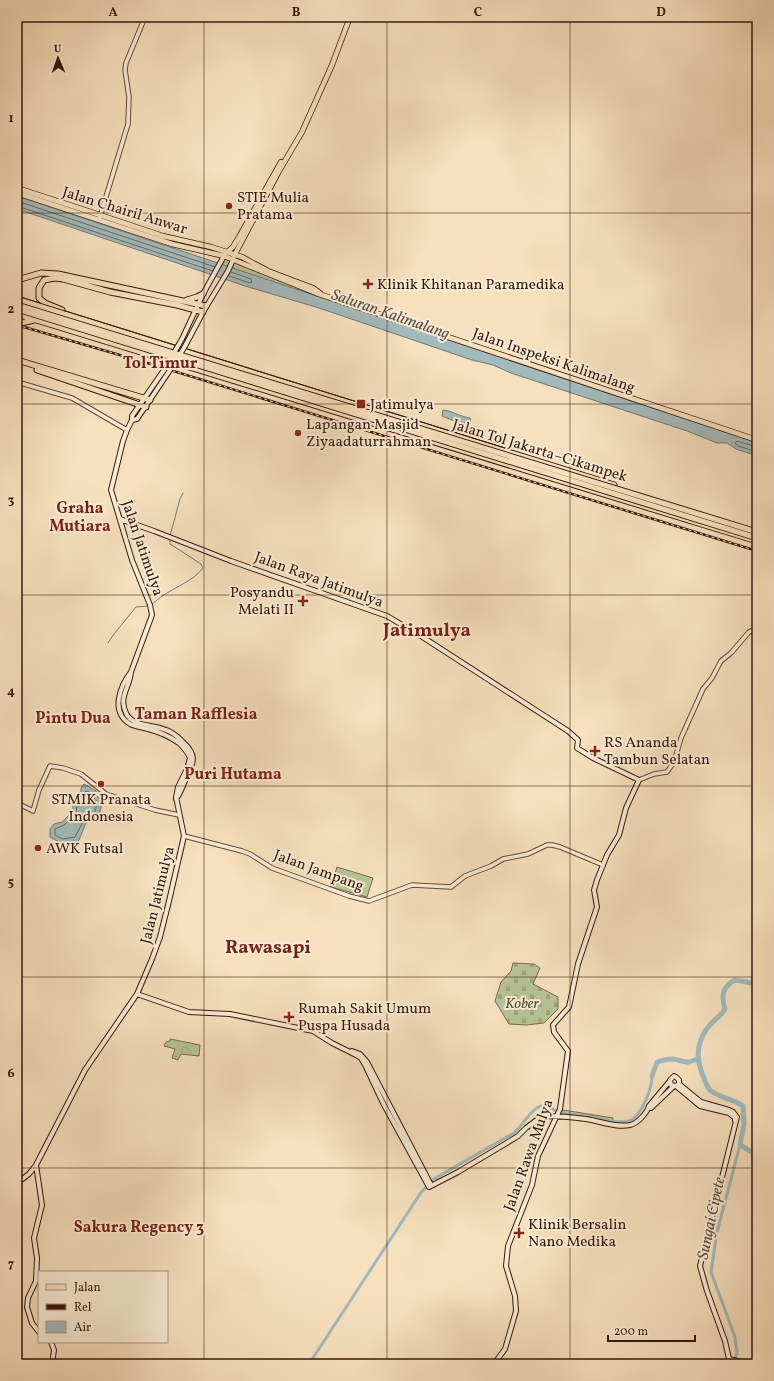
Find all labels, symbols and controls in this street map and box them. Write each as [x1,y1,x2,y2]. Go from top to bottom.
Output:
text: A [108,4,118,22]
text: B [292,4,301,22]
text: C [474,4,482,22]
text: D [656,4,666,22]
north arrow [38,38,78,78]
text: U [54,42,62,57]
text: 1 [8,110,14,128]
street label: Jalan Chairil Anwar [60,182,190,240]
place label: STIE Mulia Pratama [237,188,309,226]
marker: STIE Mulia Pratama [224,201,234,211]
place label: Klinik Khitanan Paramedika [377,275,565,296]
marker: Klinik Khitanan Paramedika [362,278,374,290]
water label: Saluran Kalimalang [328,284,452,345]
text: 2 [8,301,15,319]
street label: Jalan Inspeksi Kalimalang [469,324,638,399]
district label: Tol Timur [123,353,198,375]
place label: Jatimulya [370,395,434,416]
marker: Jatimulya [355,398,367,410]
place label: Lapangan Masjid Ziyaadaturrahman [306,415,431,453]
street label: Jalan Tol Jakarta–Cikampek [450,415,630,488]
marker: Lapangan Masjid Ziyaadaturrahman [293,428,303,438]
text: 3 [8,492,15,510]
district label: Graha Mutiara [49,498,111,538]
street label: Jalan Jatimulya [115,498,168,599]
street label: Jalan Raya Jatimulya [251,547,386,614]
place label: Posyandu Melati II [230,583,294,621]
marker: Posyandu Melati II [297,595,309,607]
district label: Jatimulya [382,618,471,644]
text: 4 [7,683,15,701]
district label: Taman Rafflesia [135,704,258,726]
district label: Pintu Dua [35,708,111,730]
place label: RS Ananda Tambun Selatan [604,733,710,771]
marker: RS Ananda Tambun Selatan [589,745,601,757]
district label: Puri Hutama [184,764,282,786]
marker: STMIK Pranata Indonesia [96,779,106,789]
place label: STMIK Pranata Indonesia [51,790,151,828]
place label: AWK Futsal [46,839,123,860]
marker: AWK Futsal [33,843,43,853]
street label: Jalan Jatimulya [136,844,181,946]
street label: Jalan Jampang [270,845,367,898]
text: 5 [8,874,14,892]
district label: Rawasapi [225,935,311,961]
park label: Kober [505,994,539,1015]
place label: Rumah Sakit Umum Puspa Husada [298,999,431,1037]
marker: Rumah Sakit Umum Puspa Husada [283,1011,295,1023]
text: 6 [7,1065,15,1083]
street label: Jalan Rawa Mulya [499,1097,559,1214]
water label: Sungai Cipete [692,1175,731,1262]
place label: Klinik Bersalin Nano Medika [528,1215,626,1253]
district label: Sakura Regency 3 [74,1217,204,1239]
marker: Klinik Bersalin Nano Medika [513,1227,525,1239]
text: 7 [8,1256,14,1274]
legend [38,1271,168,1343]
text: Jalan [74,1280,101,1296]
text: Rel [74,1300,92,1316]
scale bar [608,1317,695,1343]
text: Air [74,1320,91,1336]
text: 200 m [614,1324,648,1340]

